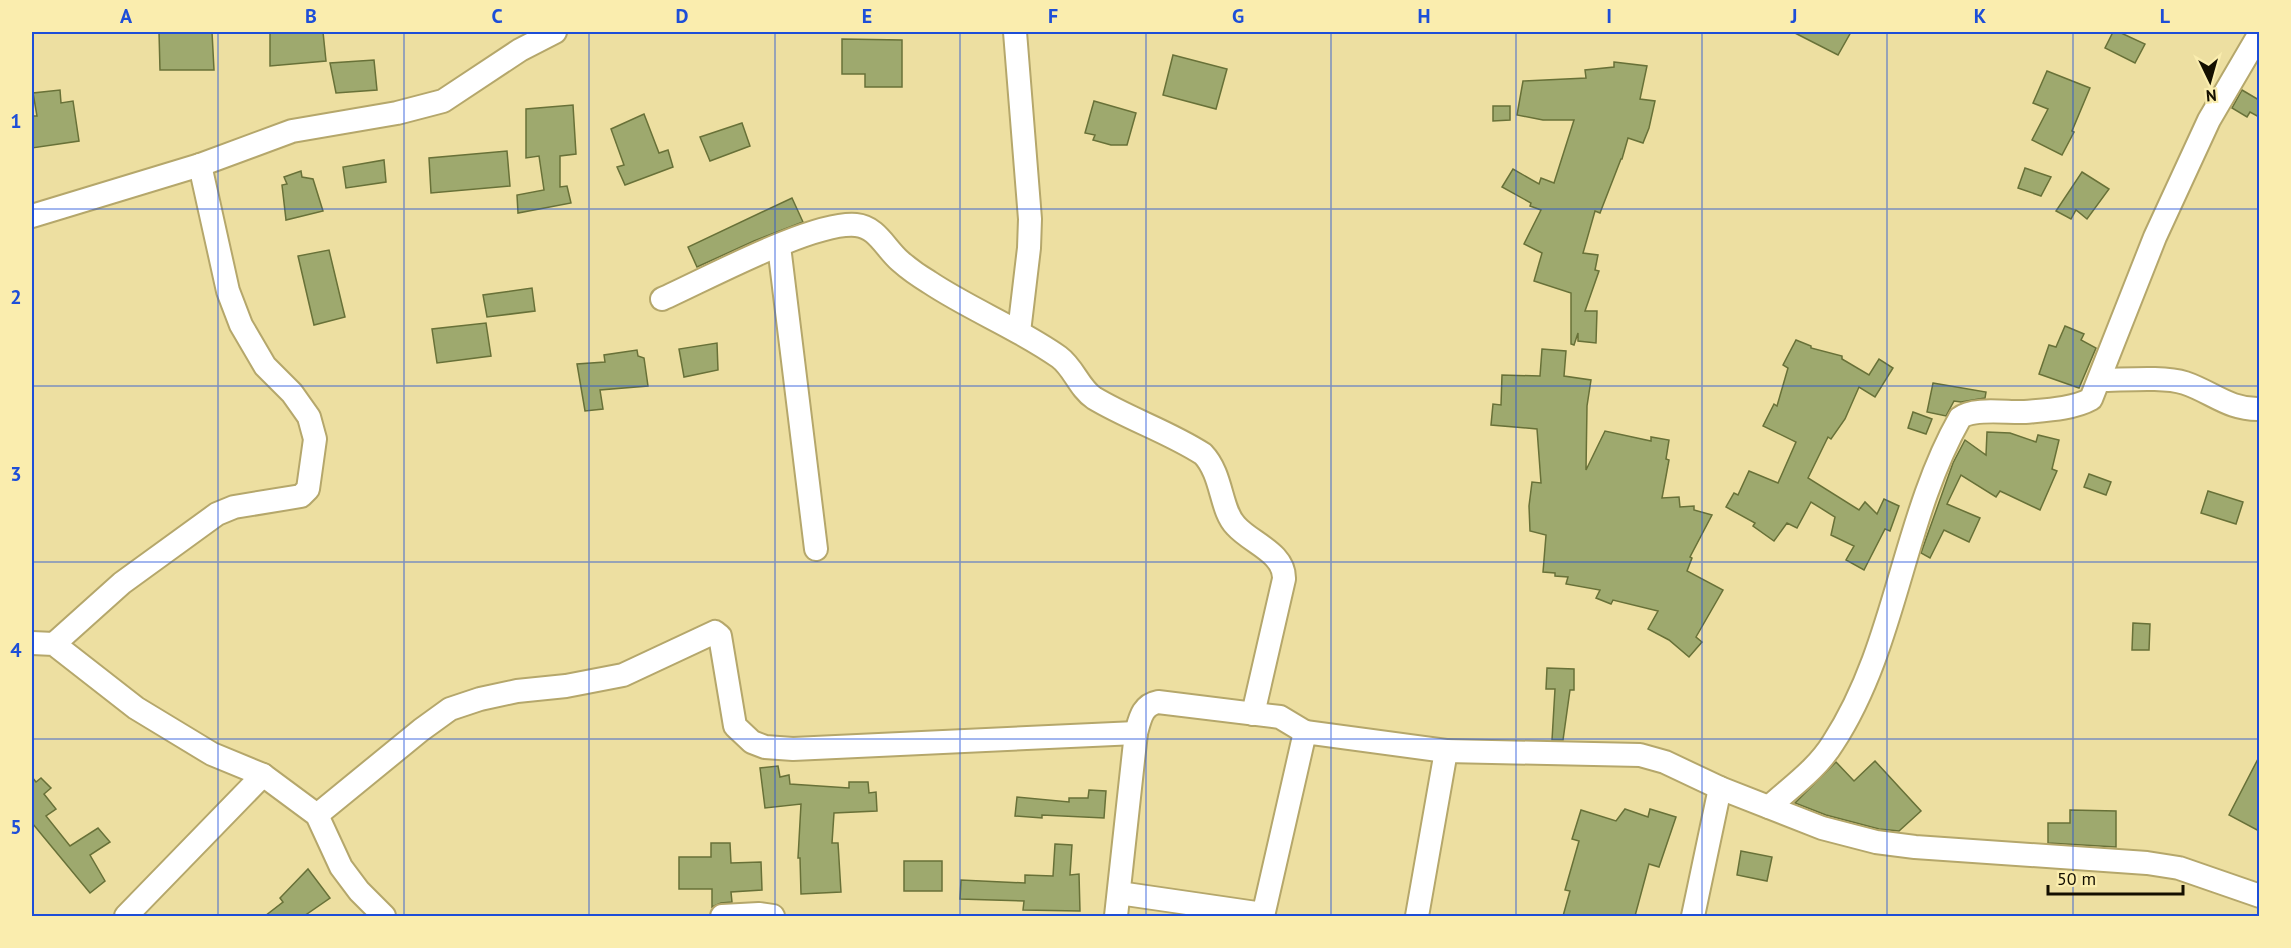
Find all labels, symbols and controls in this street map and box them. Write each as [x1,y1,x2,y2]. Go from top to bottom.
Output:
text: A [120,3,133,29]
text: B [305,3,317,29]
text: C [491,3,503,29]
text: D [676,3,689,29]
text: E [862,3,872,29]
text: F [1048,3,1058,29]
text: G [1232,3,1244,29]
text: H [1417,3,1431,29]
text: I [1606,3,1612,29]
text: J [1790,3,1797,29]
text: K [1974,3,1987,29]
text: L [2160,3,2171,29]
north arrow [2180,51,2240,111]
text: N [2205,86,2217,106]
text: 1 [10,108,22,134]
text: 2 [10,284,22,310]
text: 3 [10,461,22,487]
text: 4 [10,637,22,663]
text: 5 [10,814,22,840]
scale bar [2048,858,2183,896]
text: 50 m [2057,867,2096,890]

